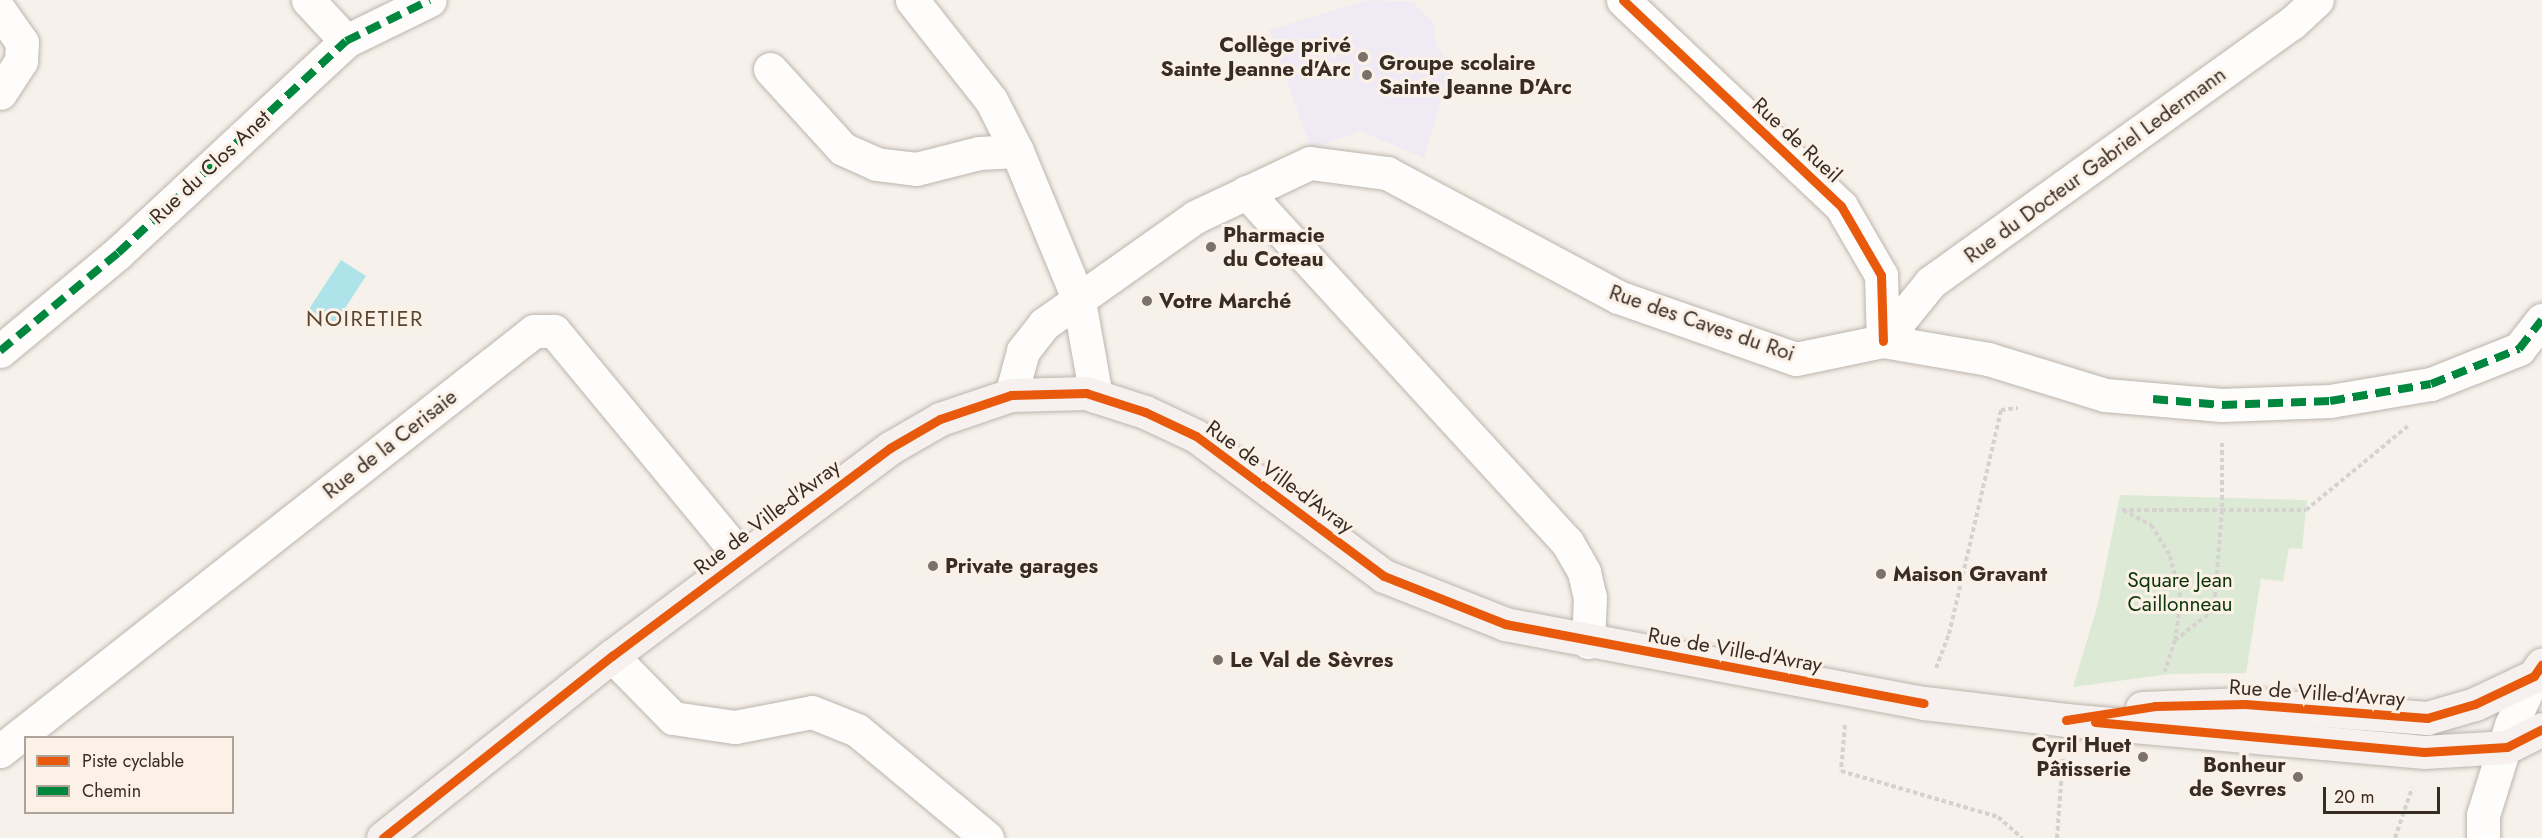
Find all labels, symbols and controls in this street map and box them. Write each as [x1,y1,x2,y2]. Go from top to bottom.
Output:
place label: Collège privé Sainte Jeanne d'Arc [1161,32,1351,82]
marker: Collège privé Sainte Jeanne d'Arc [1356,50,1370,64]
place label: Groupe scolaire Sainte Jeanne D'Arc [1379,50,1572,100]
street label: Rue du Docteur Gabriel Ledermann [1959,62,2231,268]
marker: Groupe scolaire Sainte Jeanne D'Arc [1360,68,1374,82]
street label: Rue de Rueil [1747,92,1847,188]
street label: Rue du Clos Anet [145,105,275,229]
place label: Pharmacie du Coteau [1223,222,1325,272]
marker: Pharmacie du Coteau [1204,240,1218,254]
street label: Rue des Caves du Roi [1606,279,1798,367]
place label: Votre Marché [1159,288,1291,314]
marker: Votre Marché [1140,294,1154,308]
district label: NOIRETIER [306,306,424,332]
street label: Rue de la Cerisaie [318,384,462,504]
street label: Rue de Ville-d'Avray [1201,415,1359,539]
street label: Rue de Ville-d'Avray [689,454,845,580]
place label: Private garages [945,553,1098,579]
marker: Private garages [926,559,940,573]
place label: Maison Gravant [1893,561,2047,587]
marker: Maison Gravant [1874,567,1888,581]
park label: Square Jean Caillonneau [2127,567,2233,617]
street label: Rue de Ville-d'Avray [1646,622,1824,678]
place label: Le Val de Sèvres [1230,647,1393,673]
marker: Le Val de Sèvres [1211,653,1225,667]
street label: Rue de Ville-d'Avray [2228,674,2406,712]
place label: Cyril Huet Pâtisserie [2032,732,2131,782]
legend [24,736,234,814]
text: Piste cyclable [82,748,184,774]
marker: Cyril Huet Pâtisserie [2136,750,2150,764]
place label: Bonheur de Sevres [2189,752,2286,802]
marker: Bonheur de Sevres [2291,770,2305,784]
scale bar [2326,775,2443,813]
text: Chemin [82,778,141,804]
text: 20 m [2334,784,2374,810]

